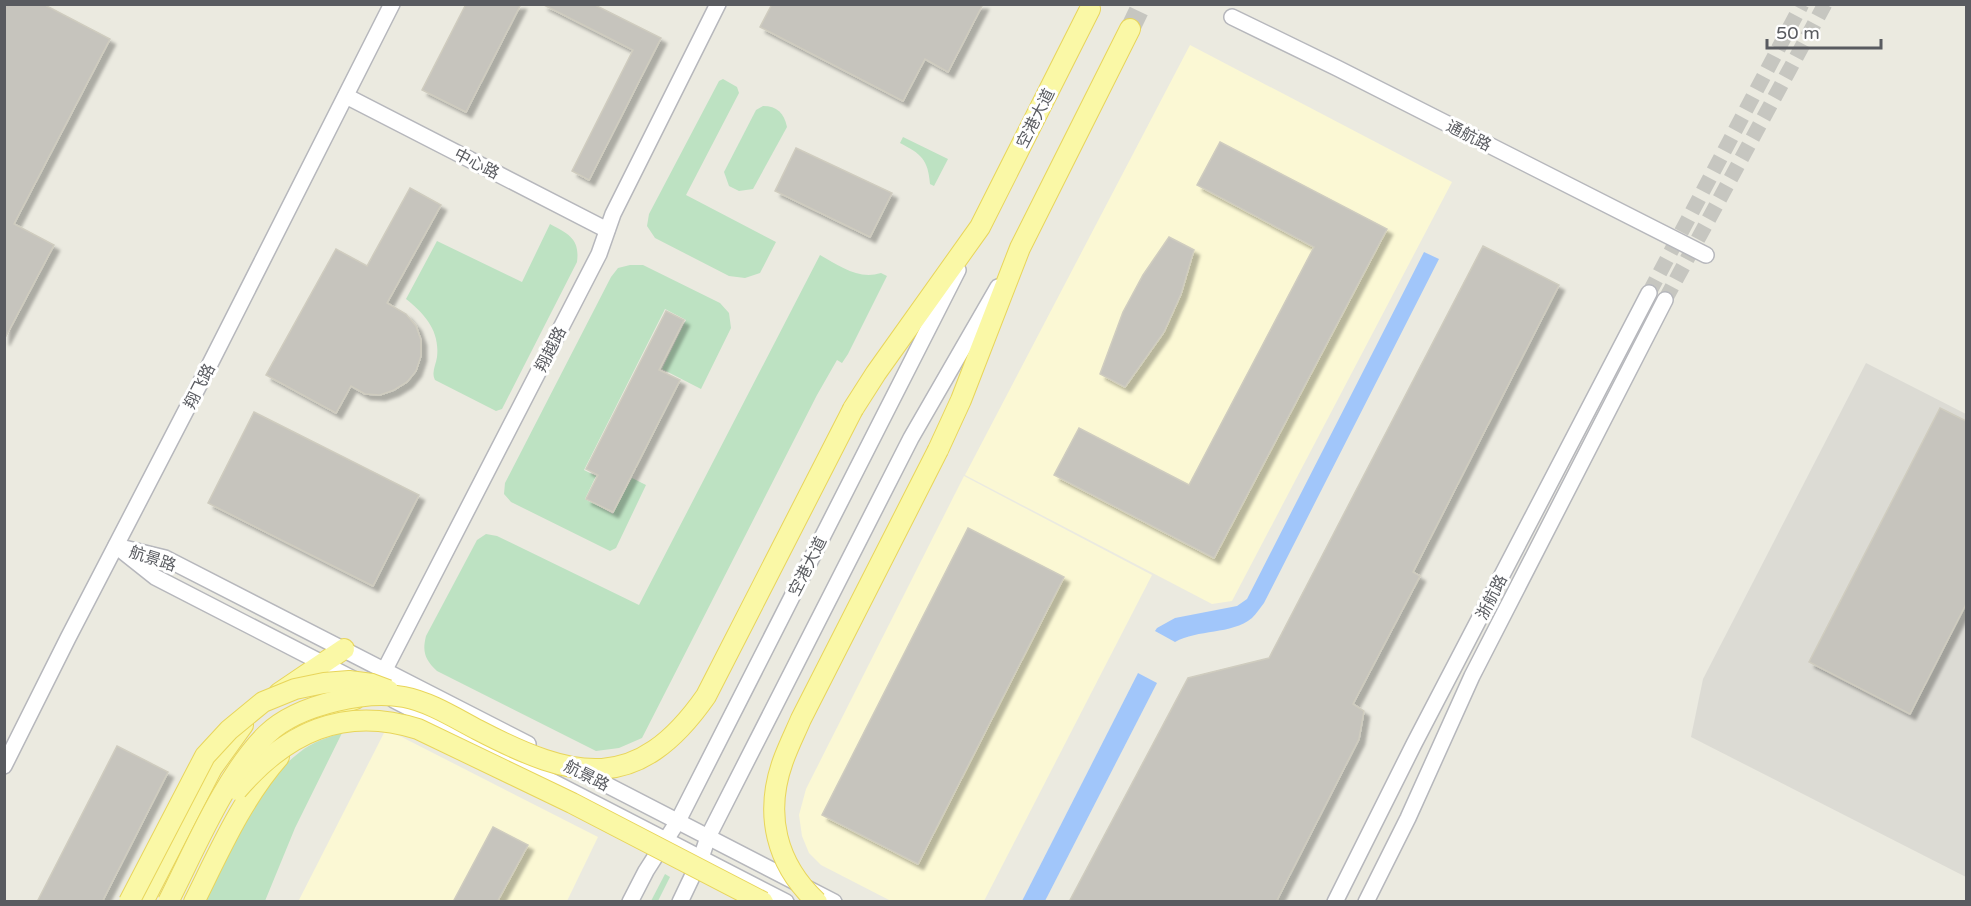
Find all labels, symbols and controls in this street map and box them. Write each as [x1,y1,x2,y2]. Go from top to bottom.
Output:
scale bar [1767,12,1881,50]
text: 50 m [1776,22,1820,44]
street label: 空港大道 [1012,85,1059,152]
street label: 通航路 [1443,116,1494,156]
street label: 中心路 [451,144,502,184]
street label: 翔越路 [531,324,571,375]
street label: 翔飞路 [180,361,220,412]
street label: 空港大道 [784,533,831,600]
street label: 航景路 [127,542,179,576]
street label: 浙航路 [1472,572,1512,623]
street label: 航景路 [561,756,612,796]

